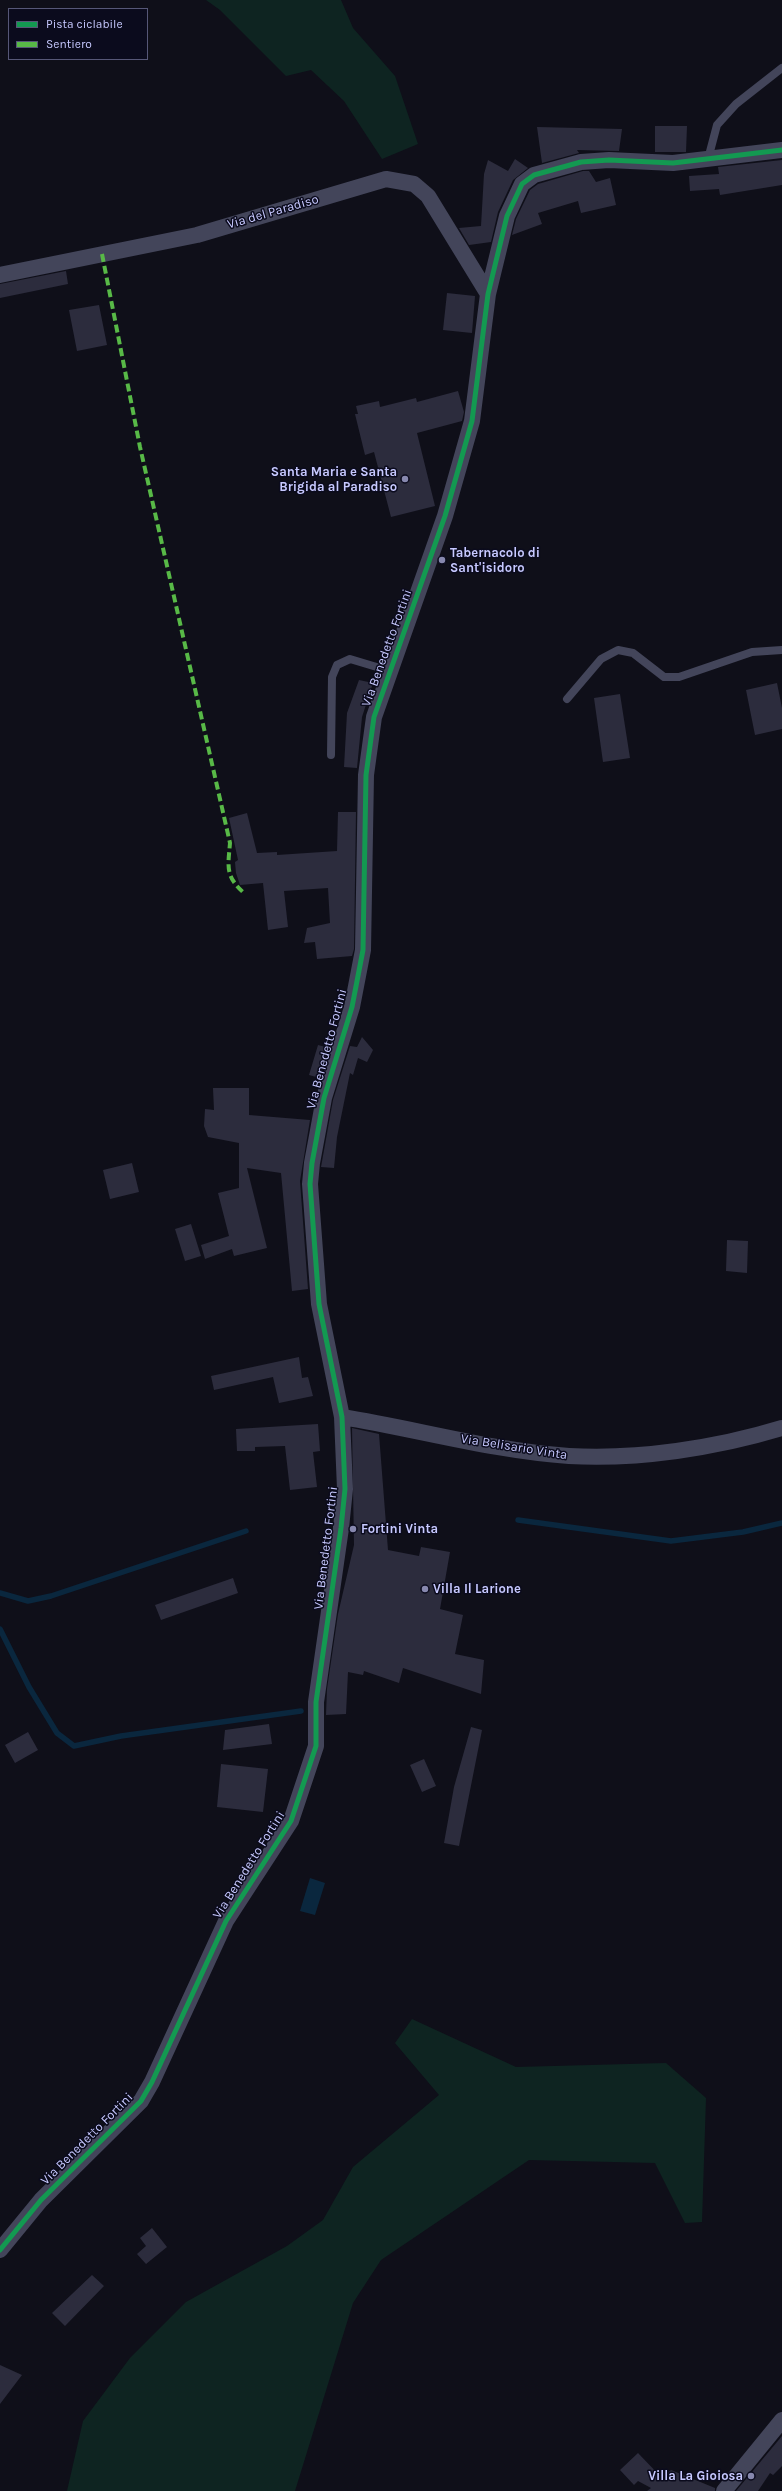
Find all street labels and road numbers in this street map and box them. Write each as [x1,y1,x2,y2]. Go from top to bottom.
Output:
street label: Via del Paradiso [226,192,320,232]
street label: Via Benedetto Fortini [359,587,415,709]
street label: Via Benedetto Fortini [303,987,351,1111]
street label: Via Belisario Vinta [460,1431,568,1463]
street label: Via Benedetto Fortini [311,1486,341,1610]
street label: Via Benedetto Fortini [210,1808,288,1922]
street label: Via Benedetto Fortini [38,2090,136,2188]

